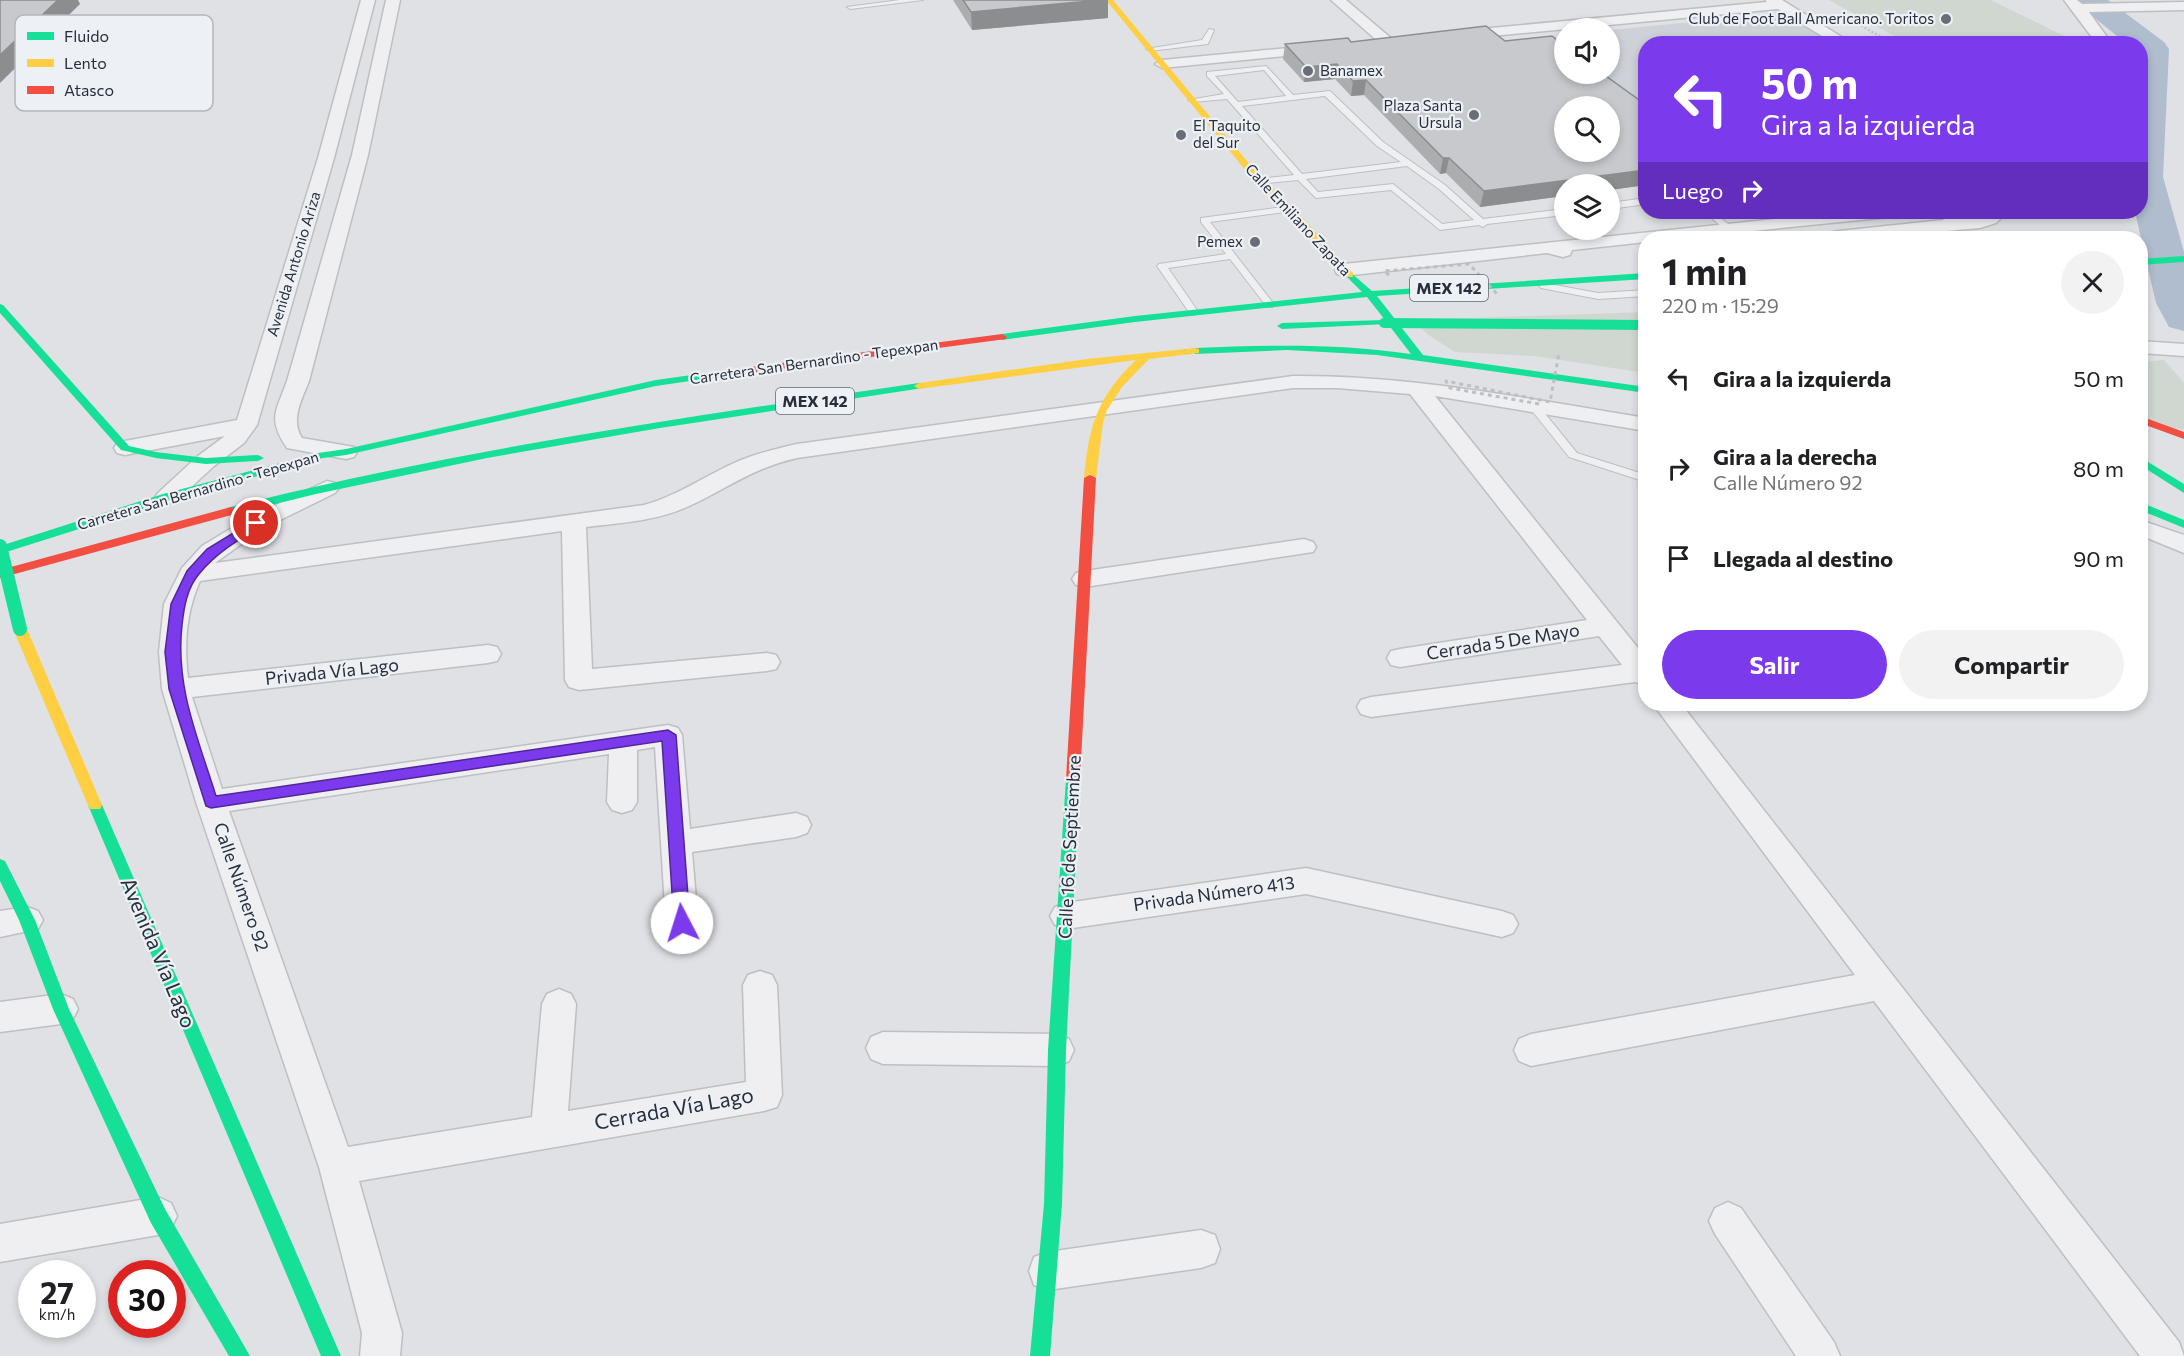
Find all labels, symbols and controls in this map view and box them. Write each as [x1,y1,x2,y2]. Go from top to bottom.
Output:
place label: Club de Foot Ball Americano. Toritos [1688,9,1934,27]
marker: Club de Foot Ball Americano. Toritos [1939,12,1953,26]
legend [15,15,213,111]
map controls [1554,18,1620,240]
button: sound [1554,18,1620,84]
text: Fluido [64,26,109,45]
text: Lento [64,53,107,72]
text: 50 m [1761,56,1858,108]
icon: left [1662,60,1740,138]
place label: Banamex [1320,61,1383,79]
marker: Banamex [1301,64,1315,78]
text: Atasco [64,80,114,99]
place label: Plaza Santa Ursula [1384,96,1462,131]
button: search [1554,96,1620,162]
marker: Plaza Santa Ursula [1467,108,1481,122]
text: Gira a la izquierda [1761,108,1975,141]
place label: El Taquito del Sur [1193,116,1261,151]
marker: El Taquito del Sur [1174,128,1188,142]
street label: Calle Emiliano Zapata [1242,159,1355,279]
button: layers [1554,174,1620,240]
icon: right [1735,174,1768,207]
text: Luego [1662,177,1723,204]
street label: Avenida Antonio Ariza [262,189,324,338]
place label: Pemex [1197,232,1243,250]
marker: Pemex [1248,235,1262,249]
text: 1 min [1662,248,1747,292]
button: close [2061,251,2124,314]
road number: MEX 142 [1410,275,1488,301]
text: 220 m · 15:29 [1662,293,1779,317]
street label: Carretera San Bernardino - Tepexpan [689,335,939,387]
icon: left [1662,362,1695,395]
text: Gira a la izquierda [1713,365,1891,392]
text: 50 m [2074,365,2124,392]
road number: MEX 142 [776,388,854,414]
text: Gira a la derecha [1713,443,1877,470]
street label: Carretera San Bernardino - Tepexpan [75,447,321,533]
icon: right [1662,452,1695,485]
text: 80 m [2073,455,2124,482]
text: Calle Número 92 [1713,470,1863,494]
pin [230,497,281,548]
icon: arrive [239,506,272,539]
icon: arrive [1662,542,1695,575]
text: Llegada al destino [1713,545,1893,572]
text: 90 m [2073,545,2124,572]
street label: Cerrada 5 De Mayo [1425,618,1581,664]
button: Salir [1662,630,1887,699]
button: Compartir [1899,630,2124,699]
street label: Privada Vía Lago [264,653,400,689]
street label: Calle 16 de Septiembre [1053,754,1085,939]
street label: Calle Número 92 [210,819,274,954]
street label: Privada Número 413 [1132,871,1296,915]
street label: Avenida Vía Lago [116,873,202,1031]
position arrow [650,891,714,955]
street label: Cerrada Vía Lago [592,1081,755,1134]
speed limit sign: 30 [108,1260,186,1338]
text: 27 [40,1273,74,1310]
text: km/h [39,1305,75,1323]

